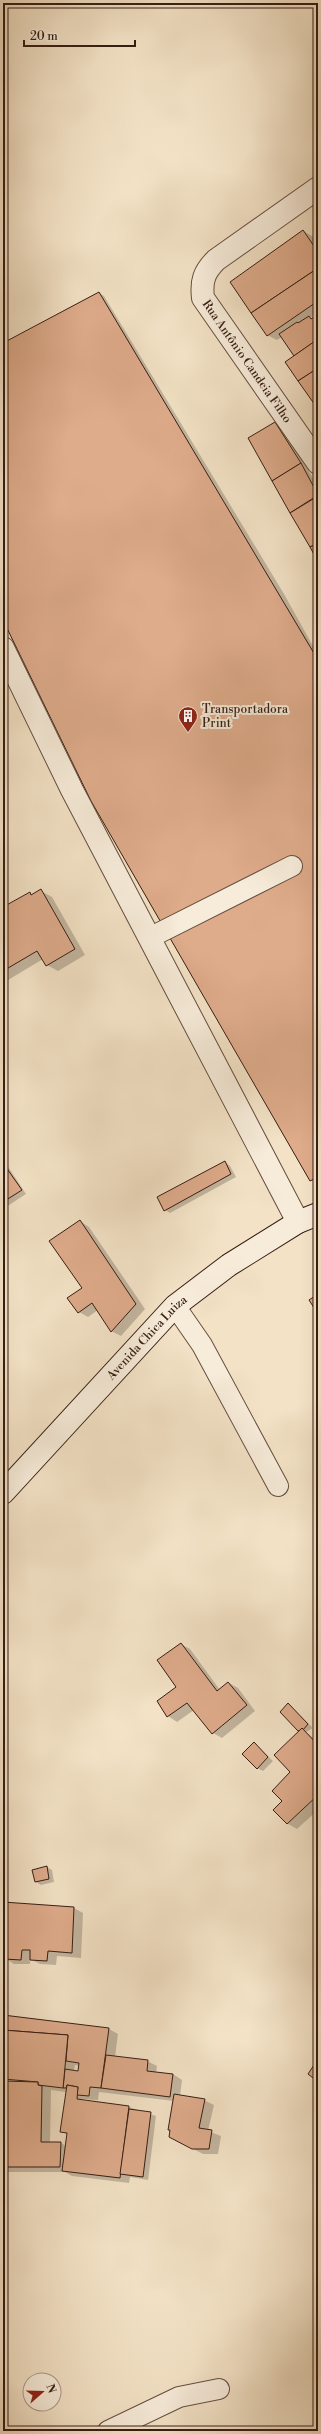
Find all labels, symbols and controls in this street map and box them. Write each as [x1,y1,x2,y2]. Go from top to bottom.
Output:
scale bar [24,22,135,48]
text: 20 m [30,29,58,44]
street label: Rua Antônio Candeia Filho [199,297,295,426]
place label: Transportadora Print [202,702,289,731]
building icon: Transportadora Print [177,705,199,733]
street label: Avenida Chica Luiza [103,1292,191,1384]
north arrow [22,2372,62,2412]
text: N [42,2382,59,2396]

